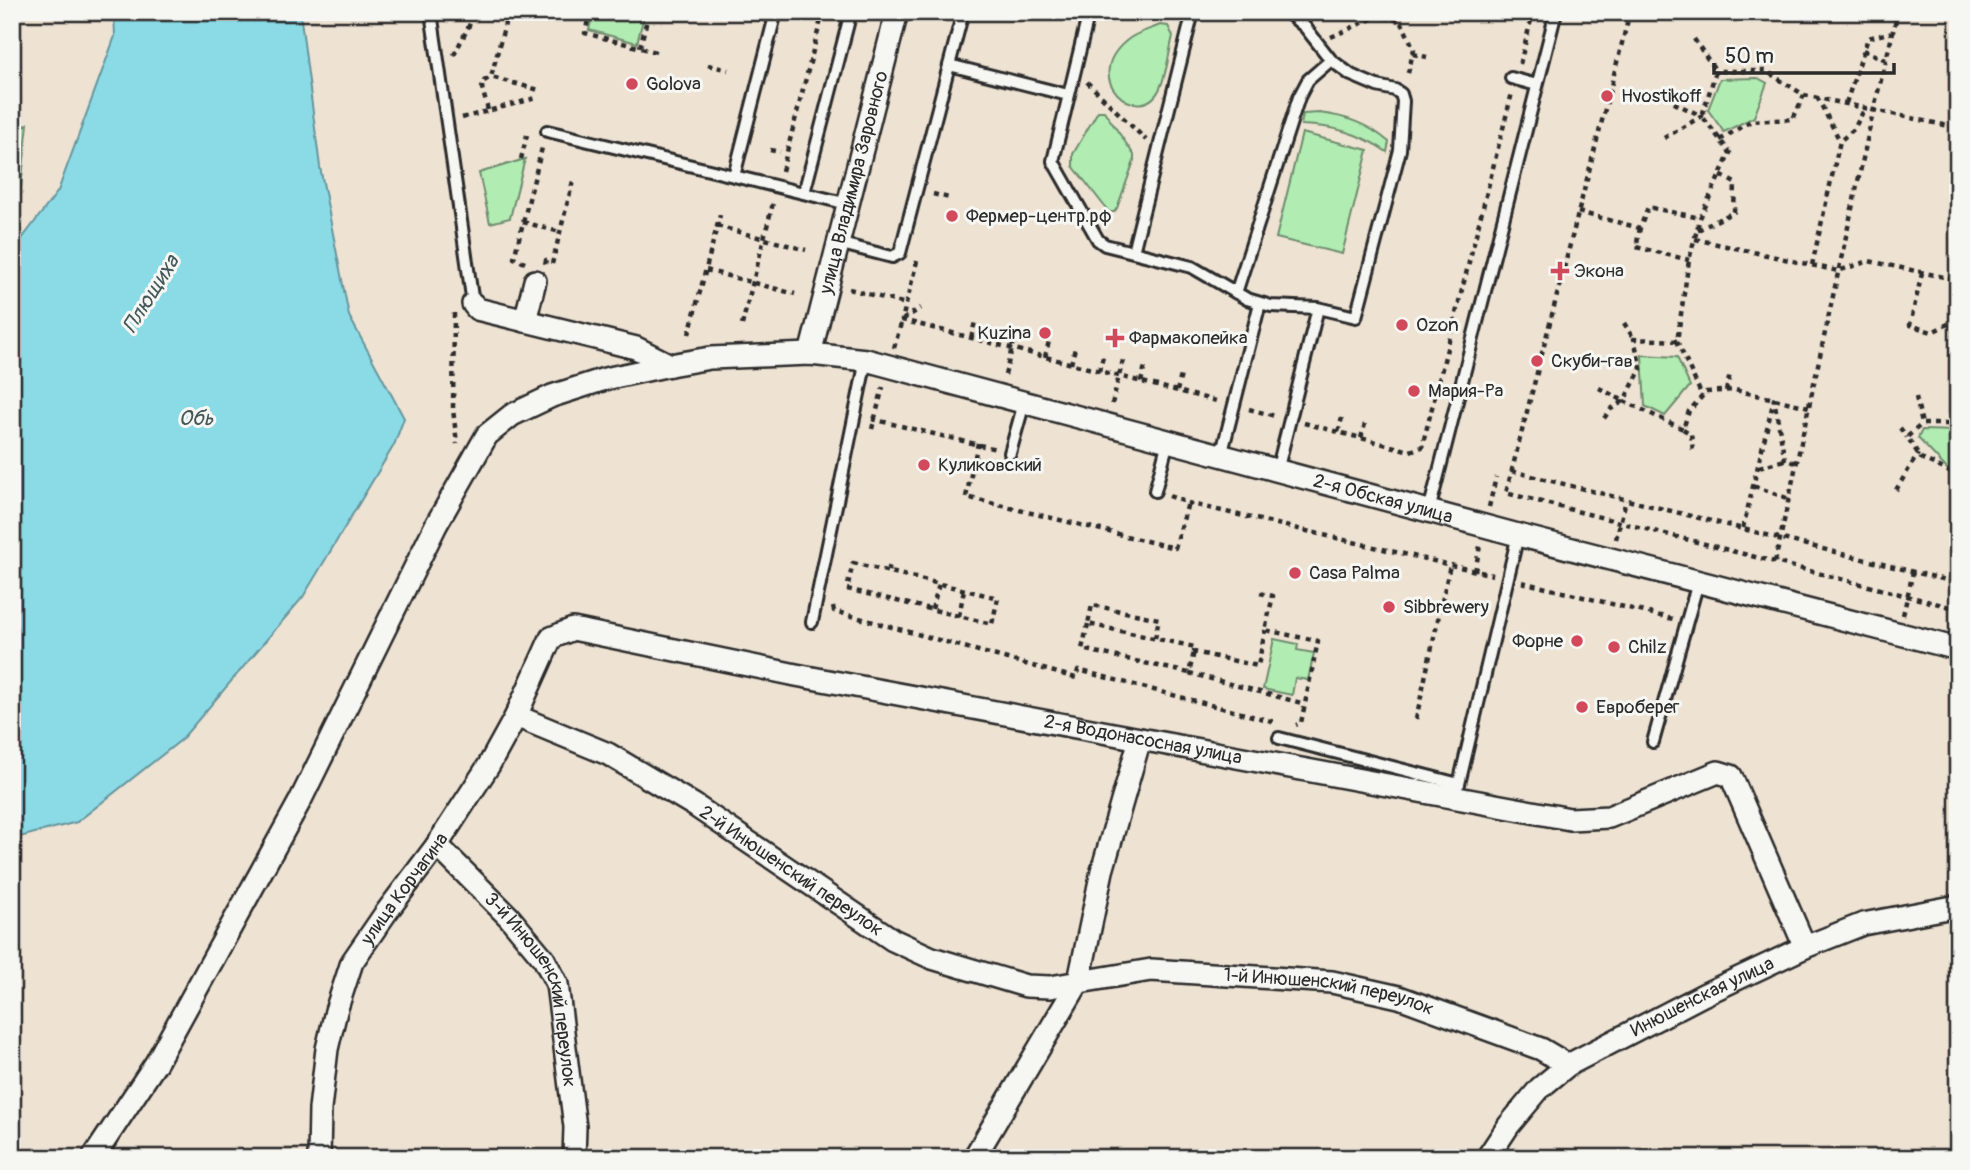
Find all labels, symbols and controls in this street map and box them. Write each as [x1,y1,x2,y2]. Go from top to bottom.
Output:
scale bar [1714,32,1895,76]
text: 50 m [1725,43,1774,70]
street label: улица Владимира Заровного [814,69,894,297]
place label: Golova [646,72,701,96]
marker: Golova [624,76,640,92]
place label: Hvostikoff [1621,84,1702,108]
marker: Hvostikoff [1599,88,1615,104]
place label: Фермер-центр.рф [966,204,1112,228]
marker: Фермер-центр.рф [944,208,960,224]
water label: Плющиха [117,249,186,338]
place label: Экона [1574,259,1624,283]
marker: Экона [1552,263,1568,279]
place label: Ozon [1416,313,1459,337]
marker: Ozon [1394,317,1410,333]
place label: Kuzina [977,321,1031,345]
marker: Kuzina [1037,325,1053,341]
place label: Фармакопейка [1129,326,1248,350]
marker: Фармакопейка [1107,330,1123,346]
place label: Скуби-гав [1551,349,1633,373]
marker: Скуби-гав [1529,353,1545,369]
place label: Мария-Ра [1428,379,1503,403]
marker: Мария-Ра [1406,383,1422,399]
water label: Обь [178,405,214,432]
place label: Куликовский [938,453,1042,477]
marker: Куликовский [916,457,932,473]
street label: 2-я Обская улица [1311,469,1456,529]
place label: Casa Palma [1309,561,1400,585]
marker: Casa Palma [1287,565,1303,581]
place label: Sibbrewery [1403,595,1489,619]
marker: Sibbrewery [1381,599,1397,615]
place label: Форне [1512,629,1564,653]
marker: Форне [1569,633,1585,649]
place label: Chilz [1628,635,1667,659]
marker: Chilz [1606,639,1622,655]
place label: Евроберег [1596,695,1680,719]
marker: Евроберег [1574,699,1590,715]
street label: 2-я Водонасосная улица [1042,709,1244,770]
street label: 2-й Инюшенский переулок [695,800,888,942]
street label: улица Корчагина [355,828,454,950]
street label: 3-й Инюшенский переулок [479,887,582,1089]
street label: Инюшенская улица [1627,951,1778,1042]
street label: 1-й Инюшенский переулок [1223,963,1437,1021]

